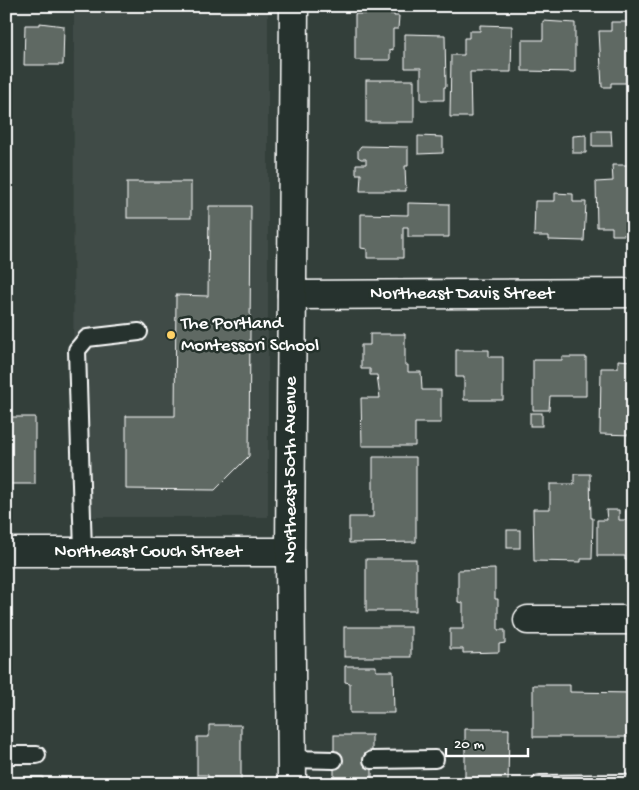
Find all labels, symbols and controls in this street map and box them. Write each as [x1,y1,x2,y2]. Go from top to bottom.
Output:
street label: Northeast Davis Street [370,283,556,306]
place label: The Portland Montessori School [180,313,319,358]
marker: The Portland Montessori School [165,329,177,341]
street label: Northeast 50th Avenue [280,376,303,563]
street label: Northeast Couch Street [54,541,244,564]
scale bar [446,725,529,757]
text: 20 m [454,736,484,754]

